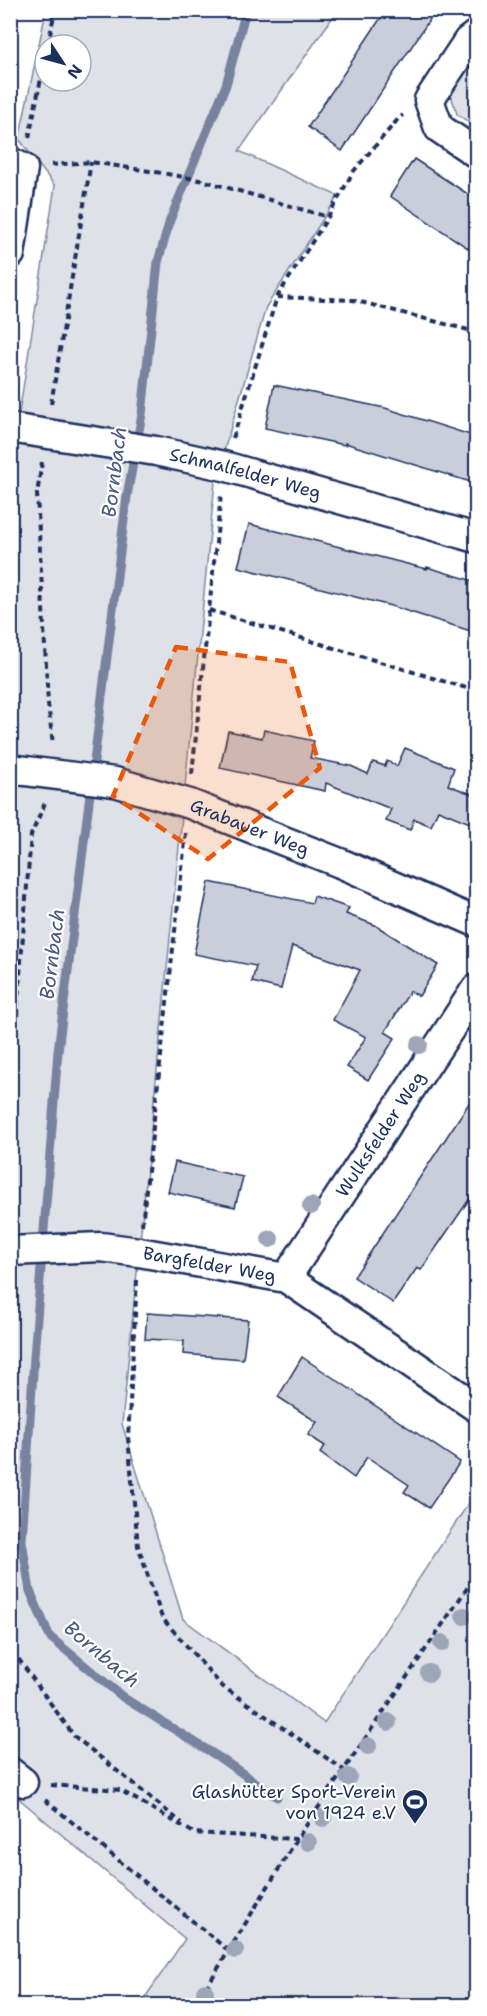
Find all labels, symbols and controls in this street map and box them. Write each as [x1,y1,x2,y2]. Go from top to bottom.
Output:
north arrow [33,33,93,93]
text: N [63,60,87,83]
water label: Bornbach [96,425,132,519]
street label: Schmalfelder Weg [167,442,324,505]
street label: Grabauer Weg [187,793,313,862]
water label: Bornbach [34,907,70,1001]
street label: Wulksfelder Weg [330,1067,431,1202]
street label: Bargfelder Weg [141,1241,278,1288]
water label: Bornbach [59,1615,145,1693]
place label: Glashütter Sport-Verein von 1924 e.V [192,1780,396,1825]
sports icon: Glashütter Sport-Verein von 1924 e.V [400,1787,430,1825]

